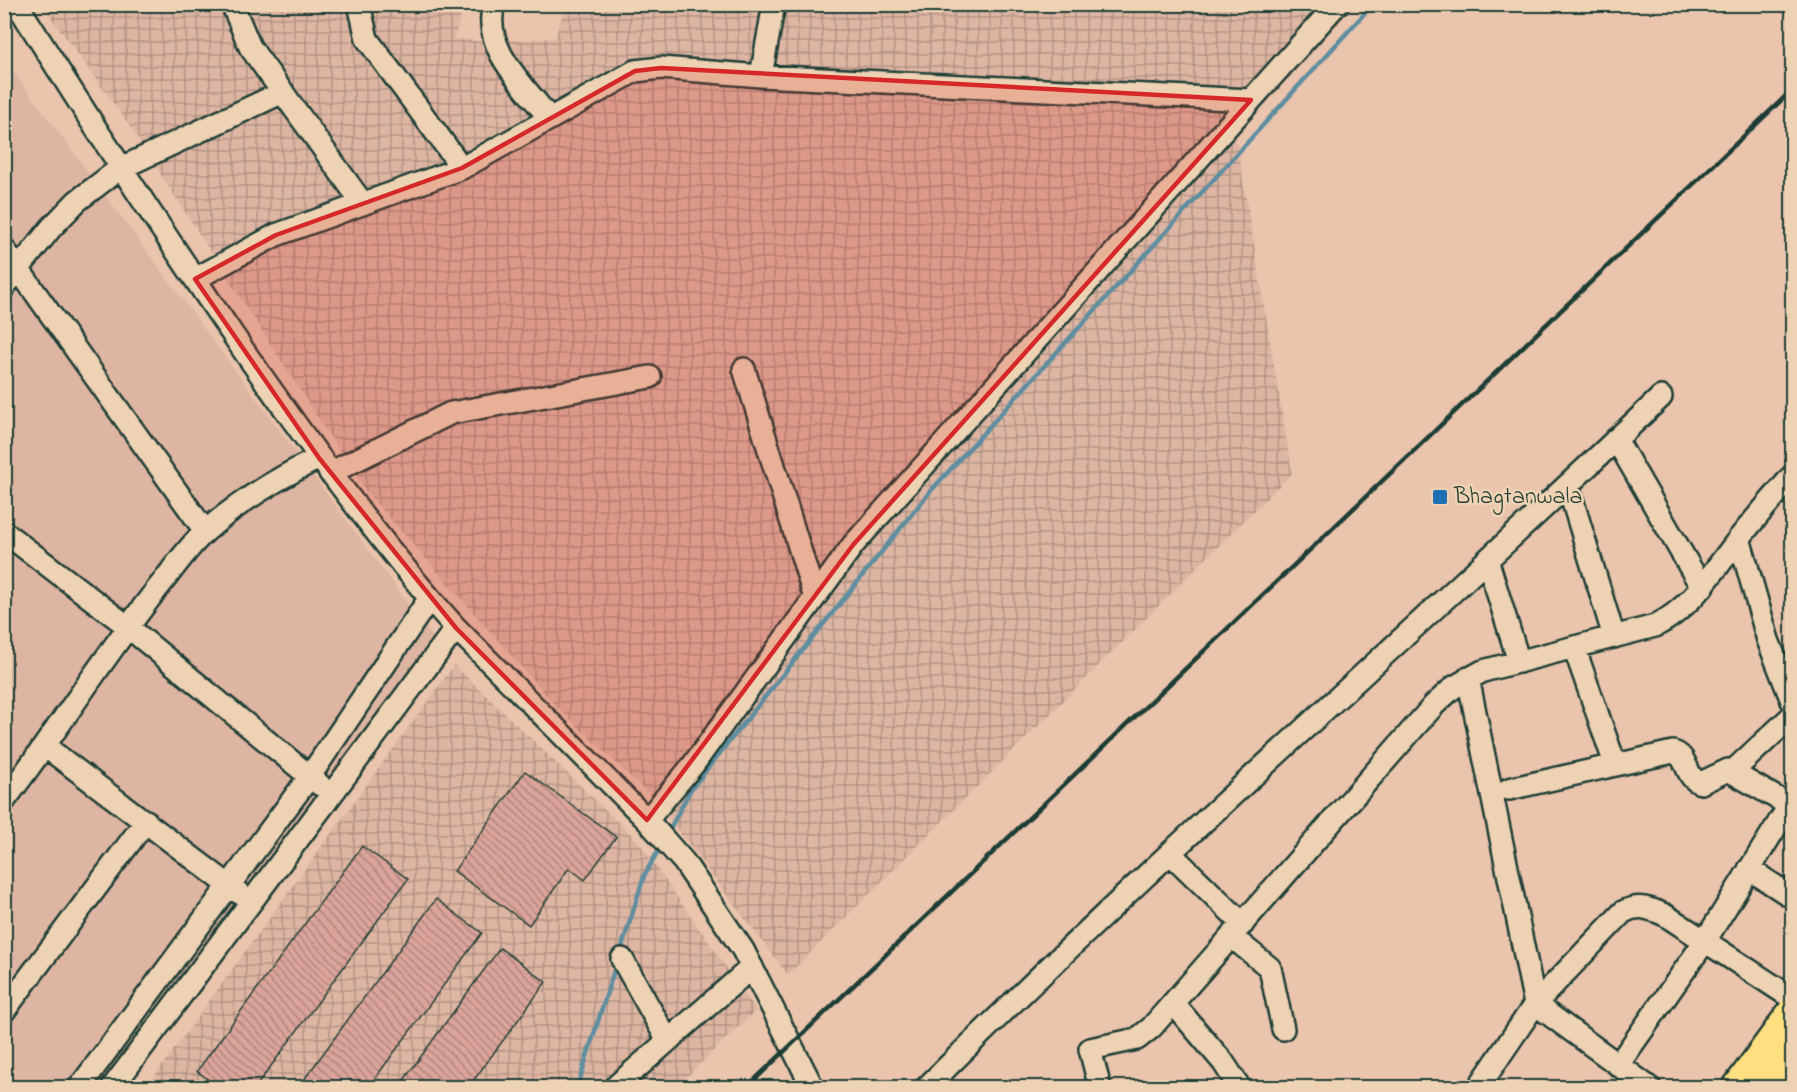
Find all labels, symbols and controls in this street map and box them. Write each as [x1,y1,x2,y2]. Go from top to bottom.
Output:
place label: Bhagtanwala [1453,480,1582,515]
marker: Bhagtanwala [1431,488,1449,506]

